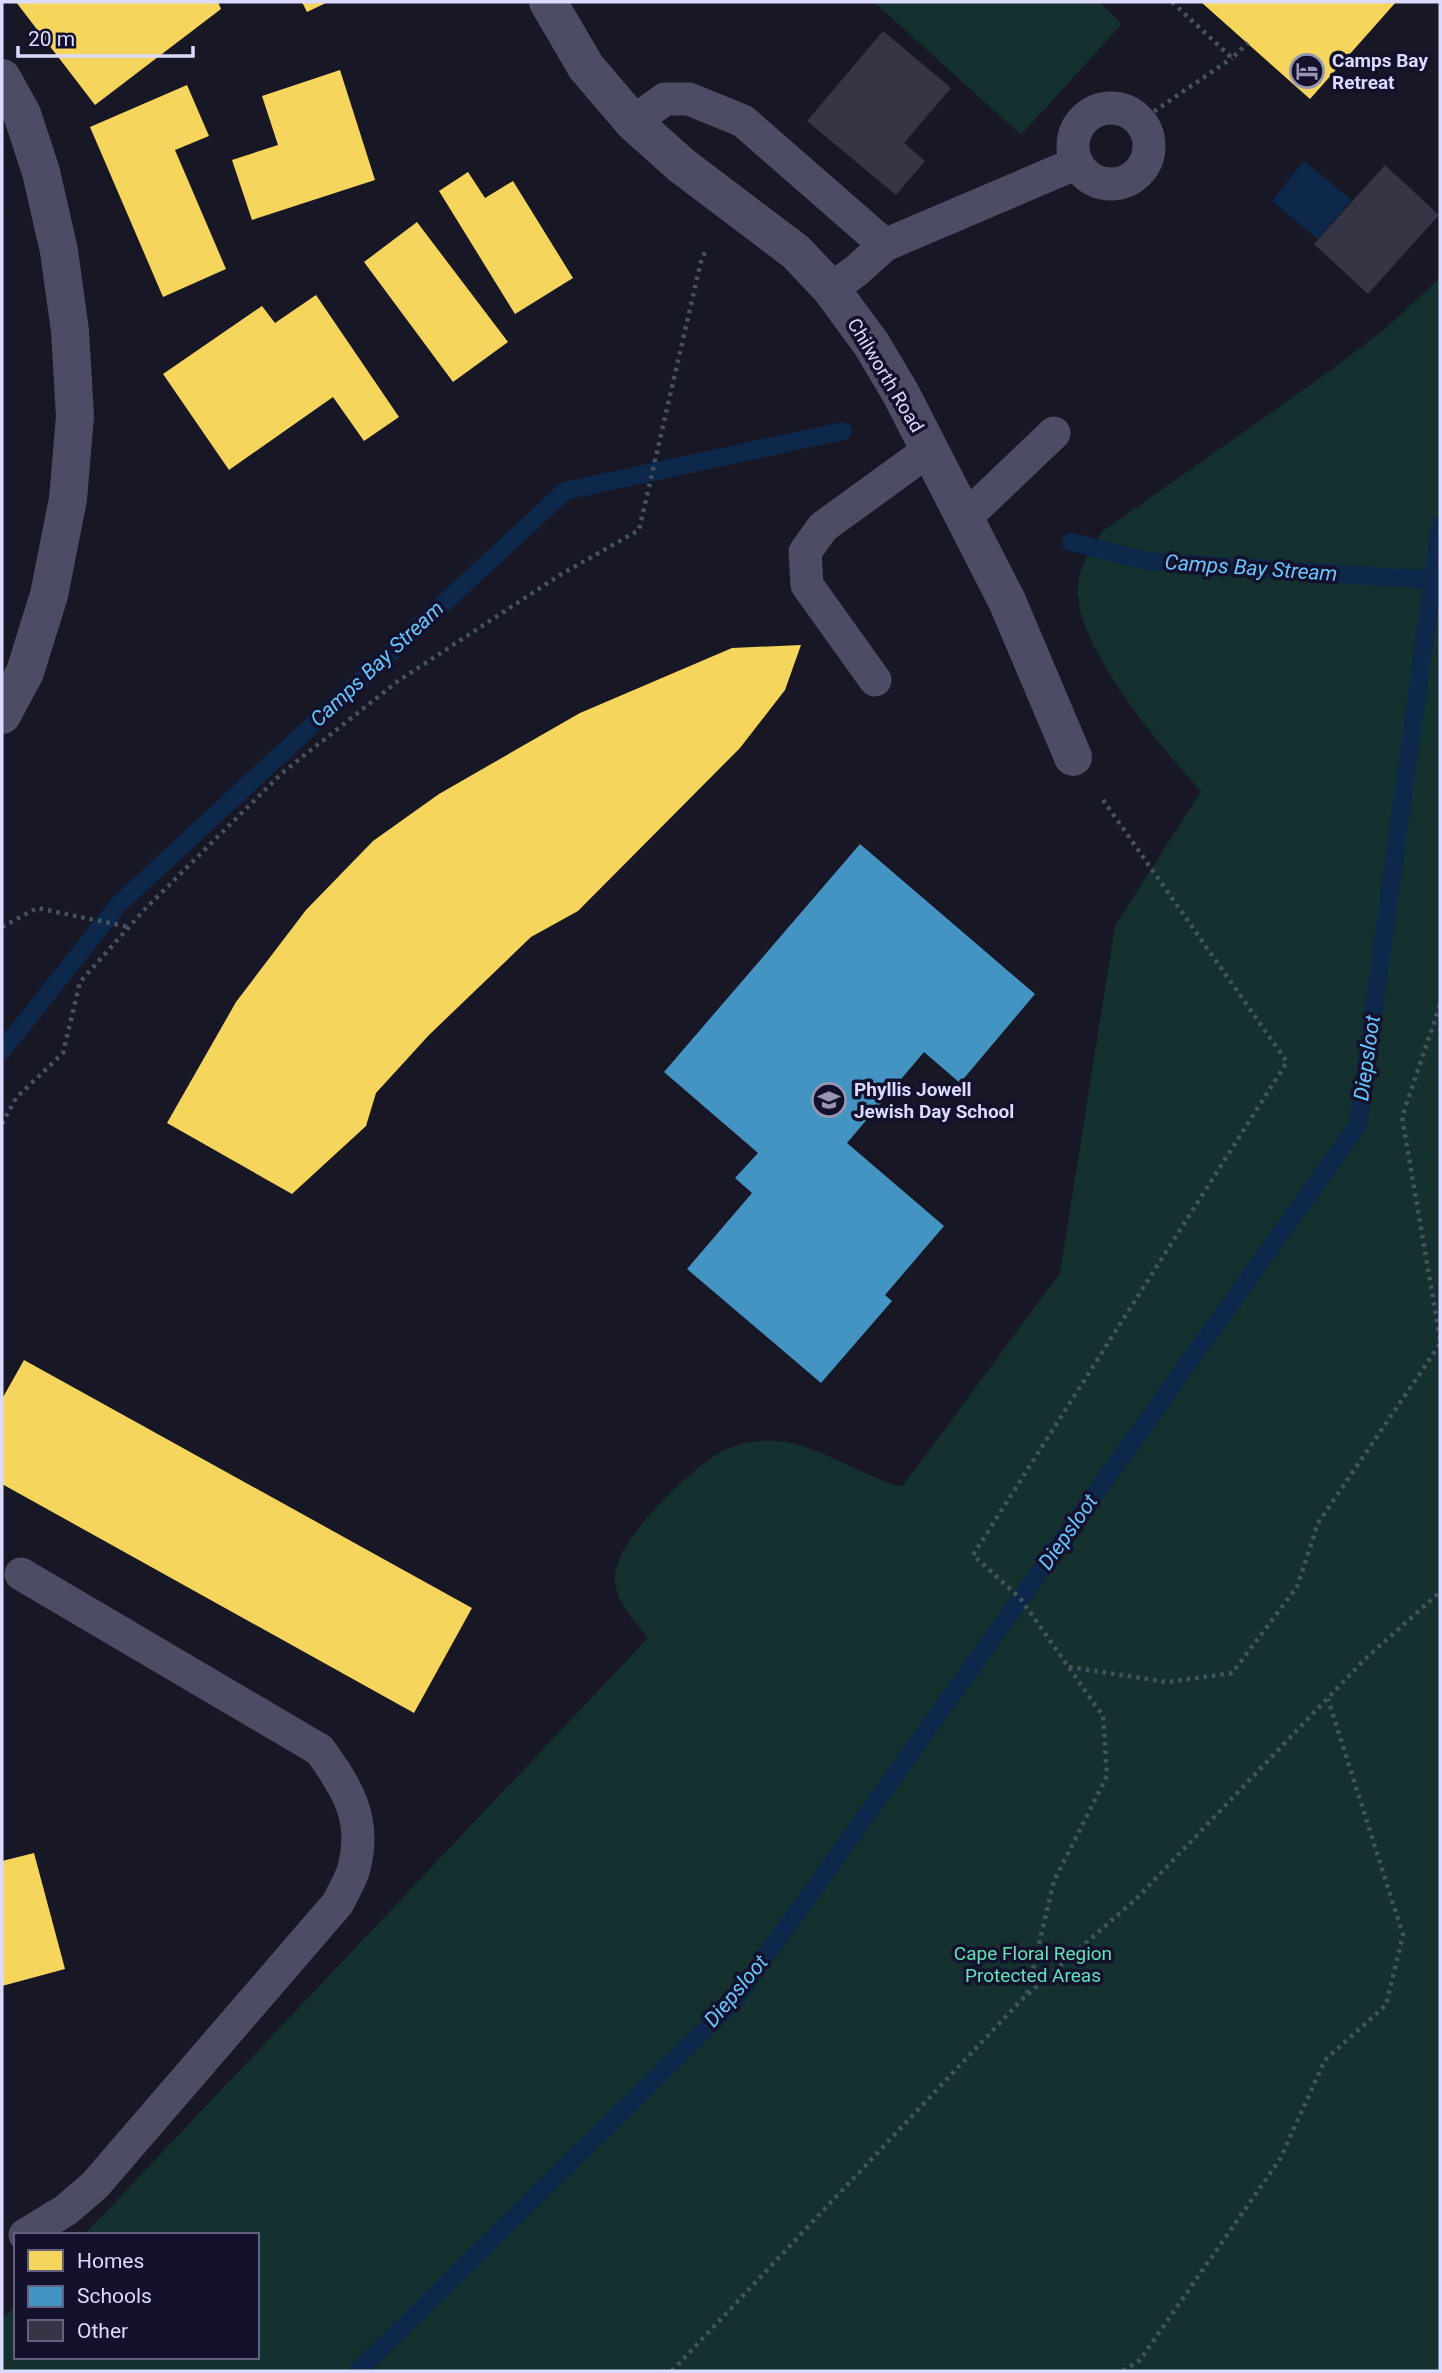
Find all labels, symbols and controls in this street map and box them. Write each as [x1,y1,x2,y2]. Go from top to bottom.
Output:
scale bar [18,14,192,58]
text: 20 m [28,27,75,51]
place label: Camps Bay Retreat [1332,49,1428,94]
hotel icon: Camps Bay Retreat [1288,52,1326,90]
street label: Chilworth Road [842,314,929,437]
water label: Camps Bay Stream [1164,550,1338,586]
water label: Camps Bay Stream [306,596,448,732]
water label: Diepsloot [1349,1013,1385,1102]
place label: Phyllis Jowell Jewish Day School [854,1078,1014,1123]
school or university icon: Phyllis Jowell Jewish Day School [810,1081,848,1119]
water label: Diepsloot [1034,1490,1103,1574]
park label: Cape Floral Region Protected Areas [954,1942,1112,1987]
water label: Diepsloot [699,1950,773,2032]
legend [14,2233,259,2359]
text: Homes [77,2249,144,2273]
text: Schools [77,2284,152,2308]
text: Other [77,2319,128,2343]

